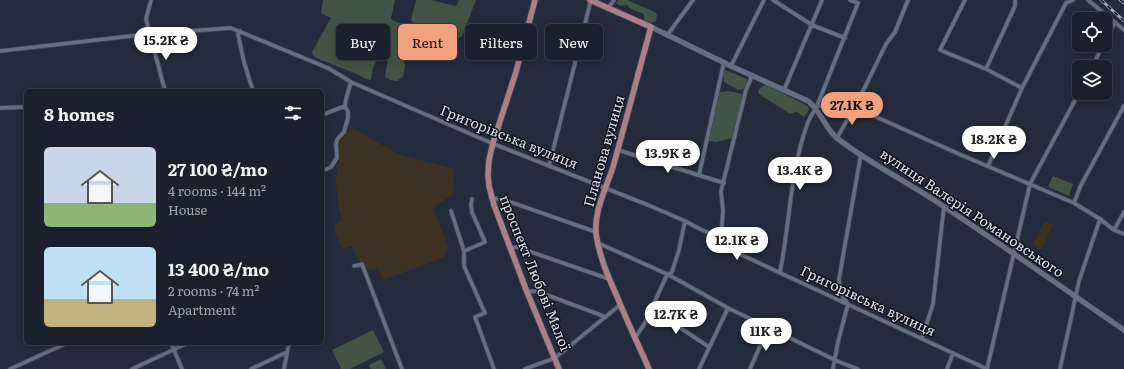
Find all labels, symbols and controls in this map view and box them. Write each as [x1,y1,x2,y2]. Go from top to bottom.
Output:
map controls [1072,12,1112,100]
button: locate [1072,12,1112,52]
chip: Buy [336,24,390,60]
chip: Rent [398,24,457,60]
chip: Filters [465,24,537,60]
chip: New [545,24,603,60]
pin: 15.2K ₴ [129,27,203,61]
text: 15.2K ₴ [143,30,189,49]
button: layers [1072,60,1112,100]
street label: Планова вулиця [578,92,629,209]
pin: 27.1K ₴ [815,92,889,126]
text: 27.1K ₴ [830,95,874,114]
street label: Григорівська вулиця [437,99,581,173]
text: 8 homes [44,101,114,126]
icon: filters [282,102,304,124]
pin: 18.2K ₴ [957,126,1031,160]
text: 18.2K ₴ [971,129,1017,148]
pin: 13.9K ₴ [631,140,705,174]
text: 13.9K ₴ [645,143,691,162]
street label: вулиця Валерія Романовського [877,143,1069,281]
text: 27 100 ₴/mo [168,156,268,181]
pin: 13.4K ₴ [763,157,837,191]
text: 13.4K ₴ [777,160,823,179]
icon: home [76,163,124,211]
text: 4 rooms · 144 m² [168,181,266,200]
street label: проспект Любові Малої [495,192,577,354]
text: House [168,200,207,219]
pin: 12.1K ₴ [700,227,774,261]
text: 12.1K ₴ [715,230,759,249]
text: 13 400 ₴/mo [168,256,269,281]
street label: Григорівська вулиця [797,260,939,340]
icon: home [76,263,124,311]
text: 2 rooms · 74 m² [168,281,259,300]
text: Apartment [168,300,236,319]
pin: 12.7K ₴ [639,301,713,335]
text: 12.7K ₴ [654,304,698,323]
pin: 11K ₴ [738,318,794,352]
text: 11K ₴ [750,321,782,340]

